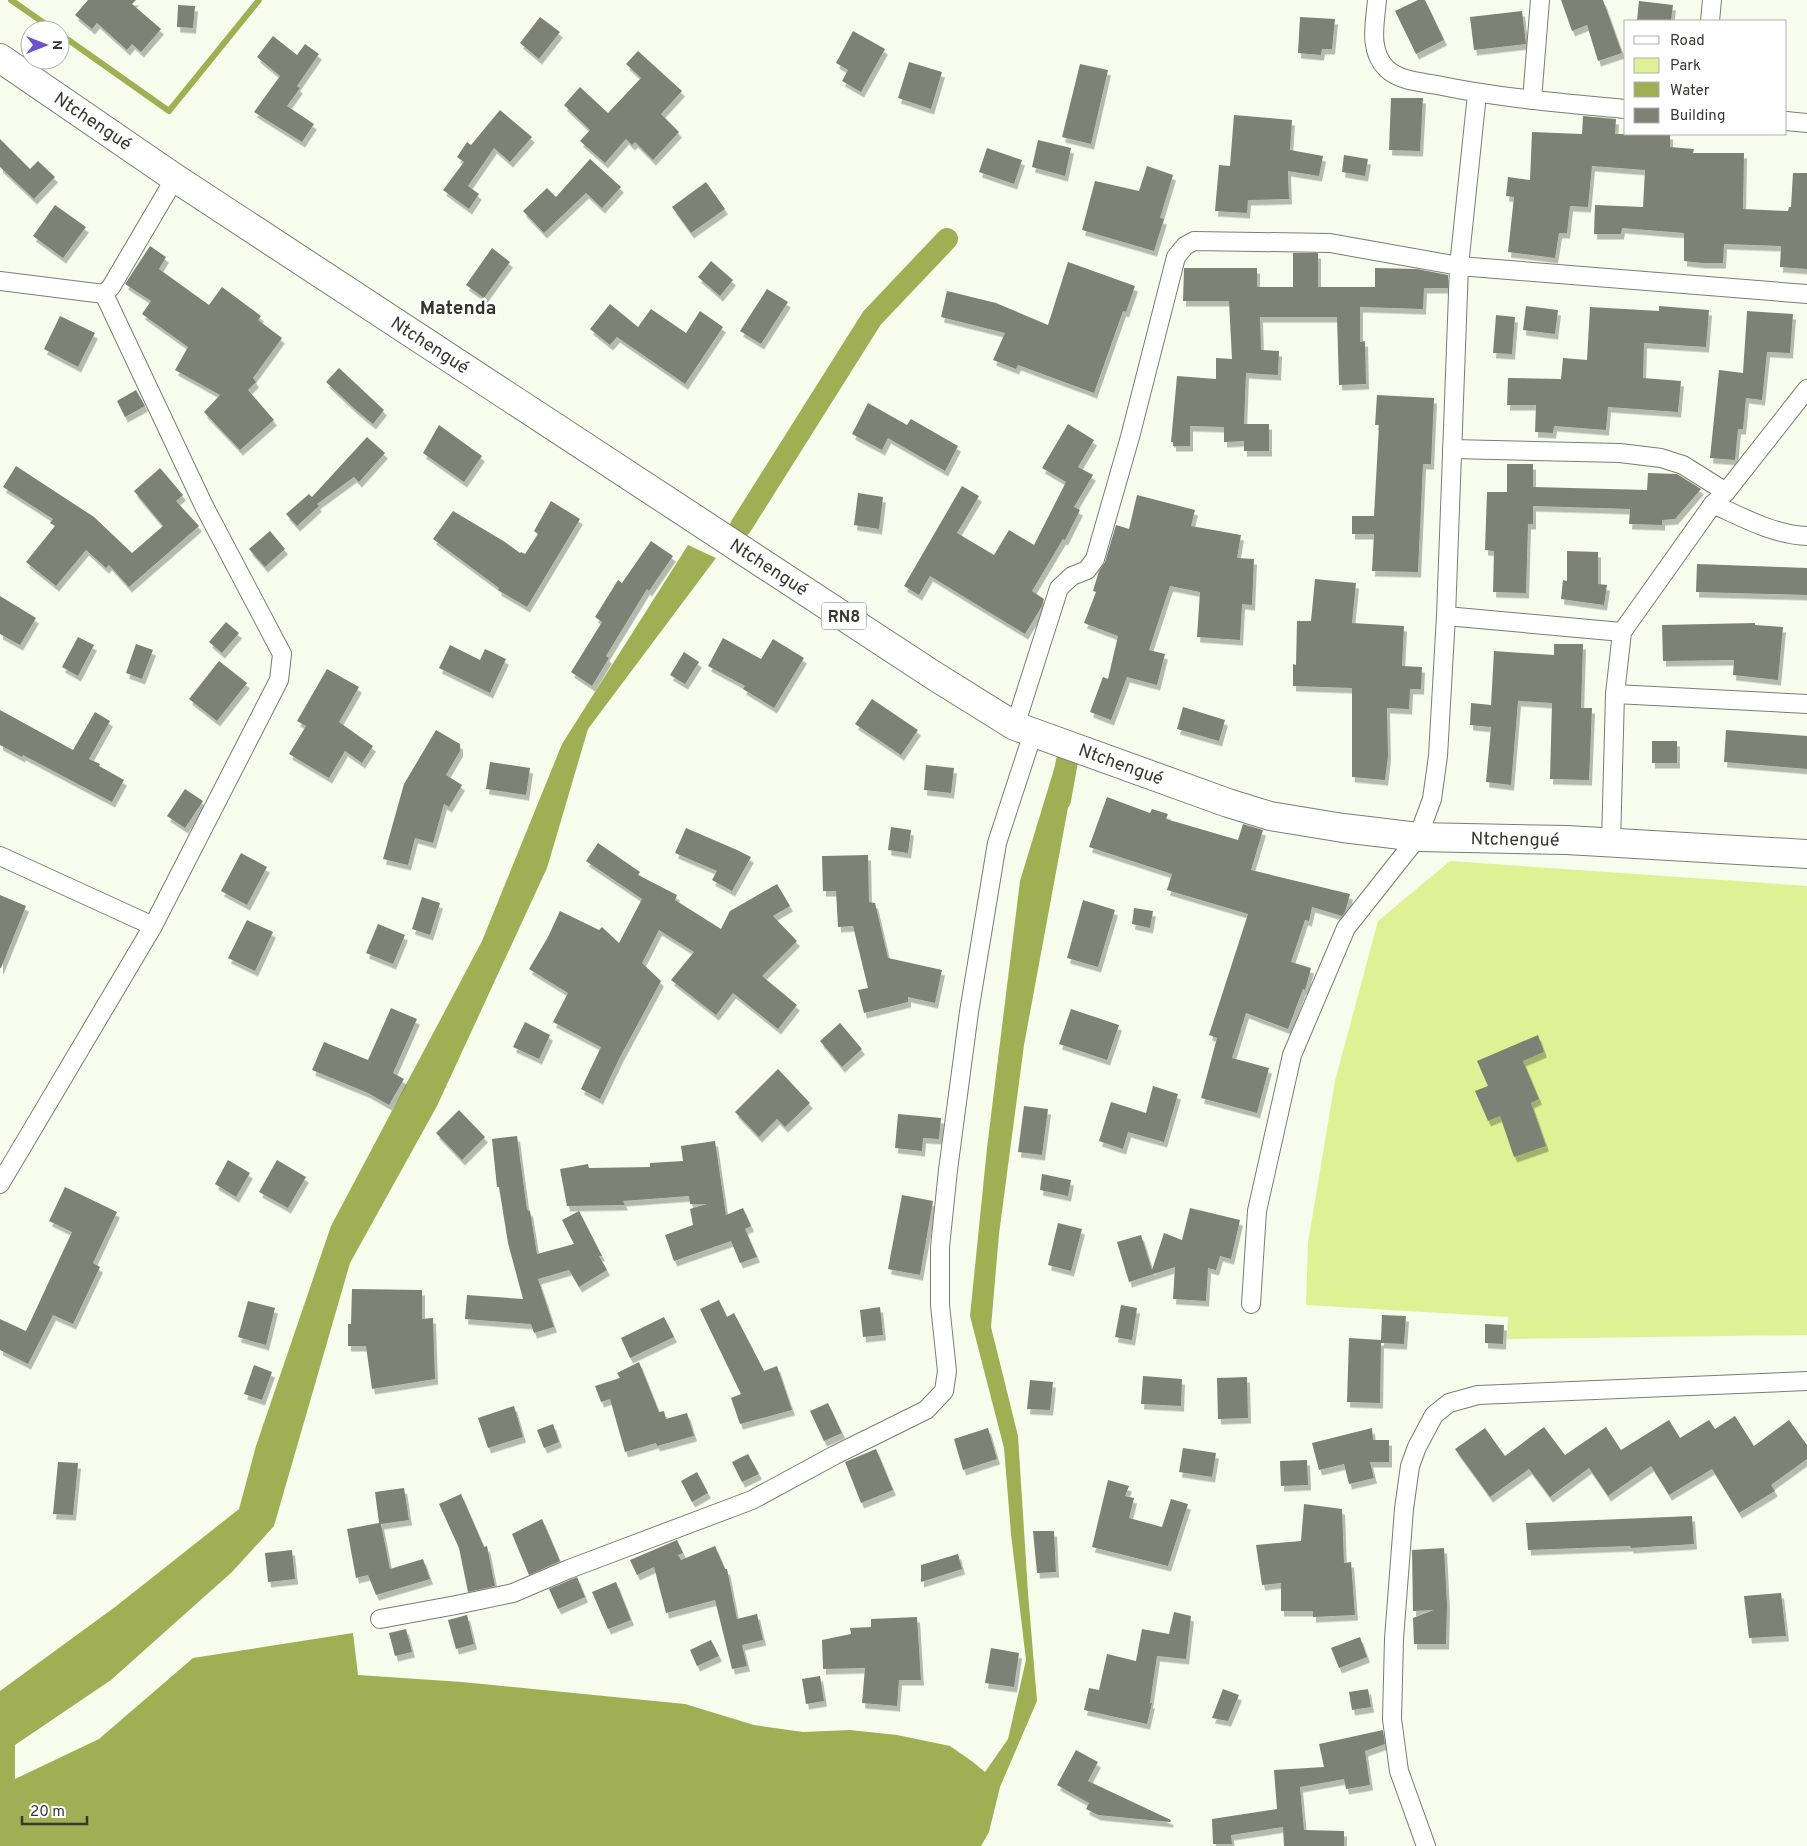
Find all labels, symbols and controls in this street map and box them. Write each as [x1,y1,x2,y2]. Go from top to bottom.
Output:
north arrow [20,20,70,70]
legend [1624,20,1787,135]
text: Road [1670,32,1705,51]
text: N [48,40,65,50]
text: Park [1670,57,1701,76]
text: Water [1670,82,1710,101]
street label: Ntchengué [49,88,135,157]
text: Building [1670,107,1725,126]
district label: Matenda [420,297,496,321]
street label: Ntchengué [386,312,473,380]
street label: Ntchengué [725,534,812,602]
road number: RN8 [822,602,866,630]
street label: Ntchengué [1075,739,1166,791]
street label: Ntchengué [1470,828,1560,853]
scale bar [22,1794,88,1826]
text: 20 m [30,1803,65,1822]

